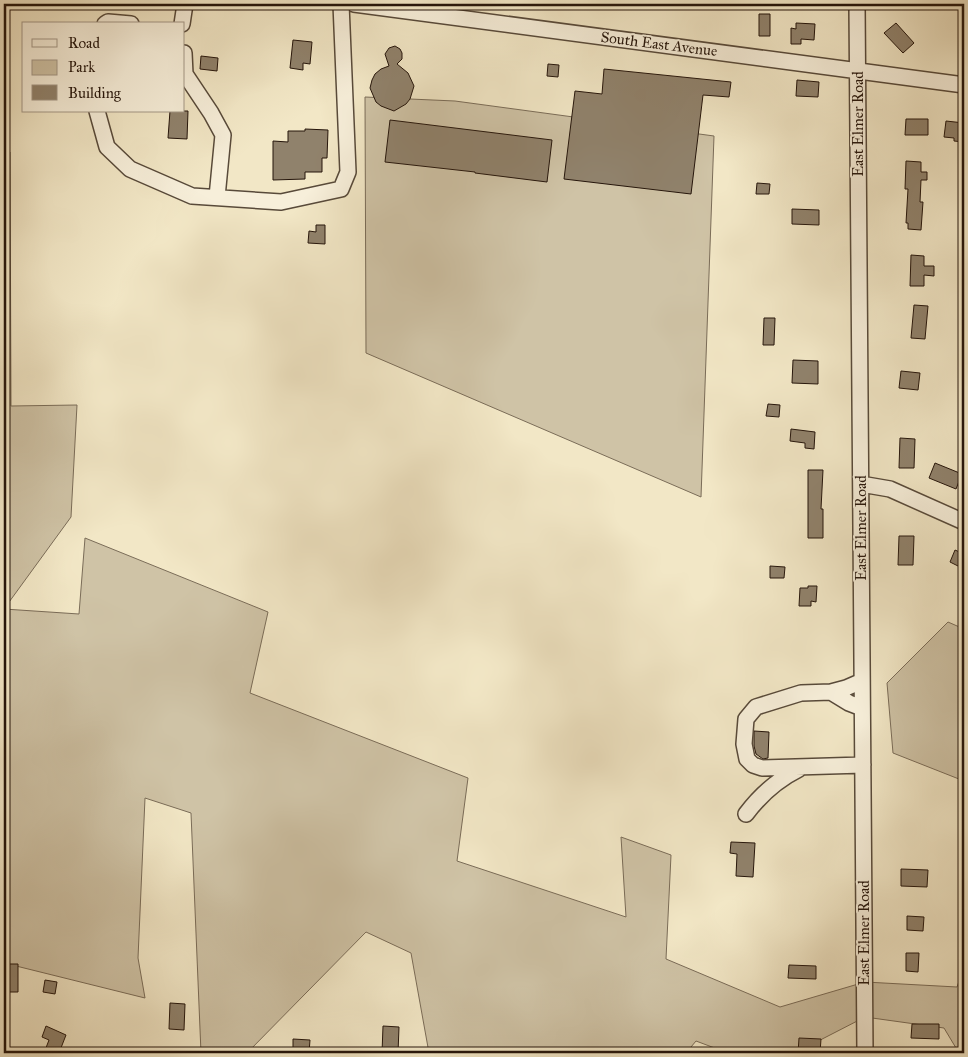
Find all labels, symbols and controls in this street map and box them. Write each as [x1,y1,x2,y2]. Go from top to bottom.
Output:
legend [22,22,185,112]
street label: South East Avenue [600,28,718,60]
text: Road [68,34,100,52]
text: Park [68,58,95,76]
street label: East Elmer Road [849,71,867,177]
text: Building [68,84,122,102]
street label: East Elmer Road [852,475,870,581]
street label: East Elmer Road [855,880,873,986]

